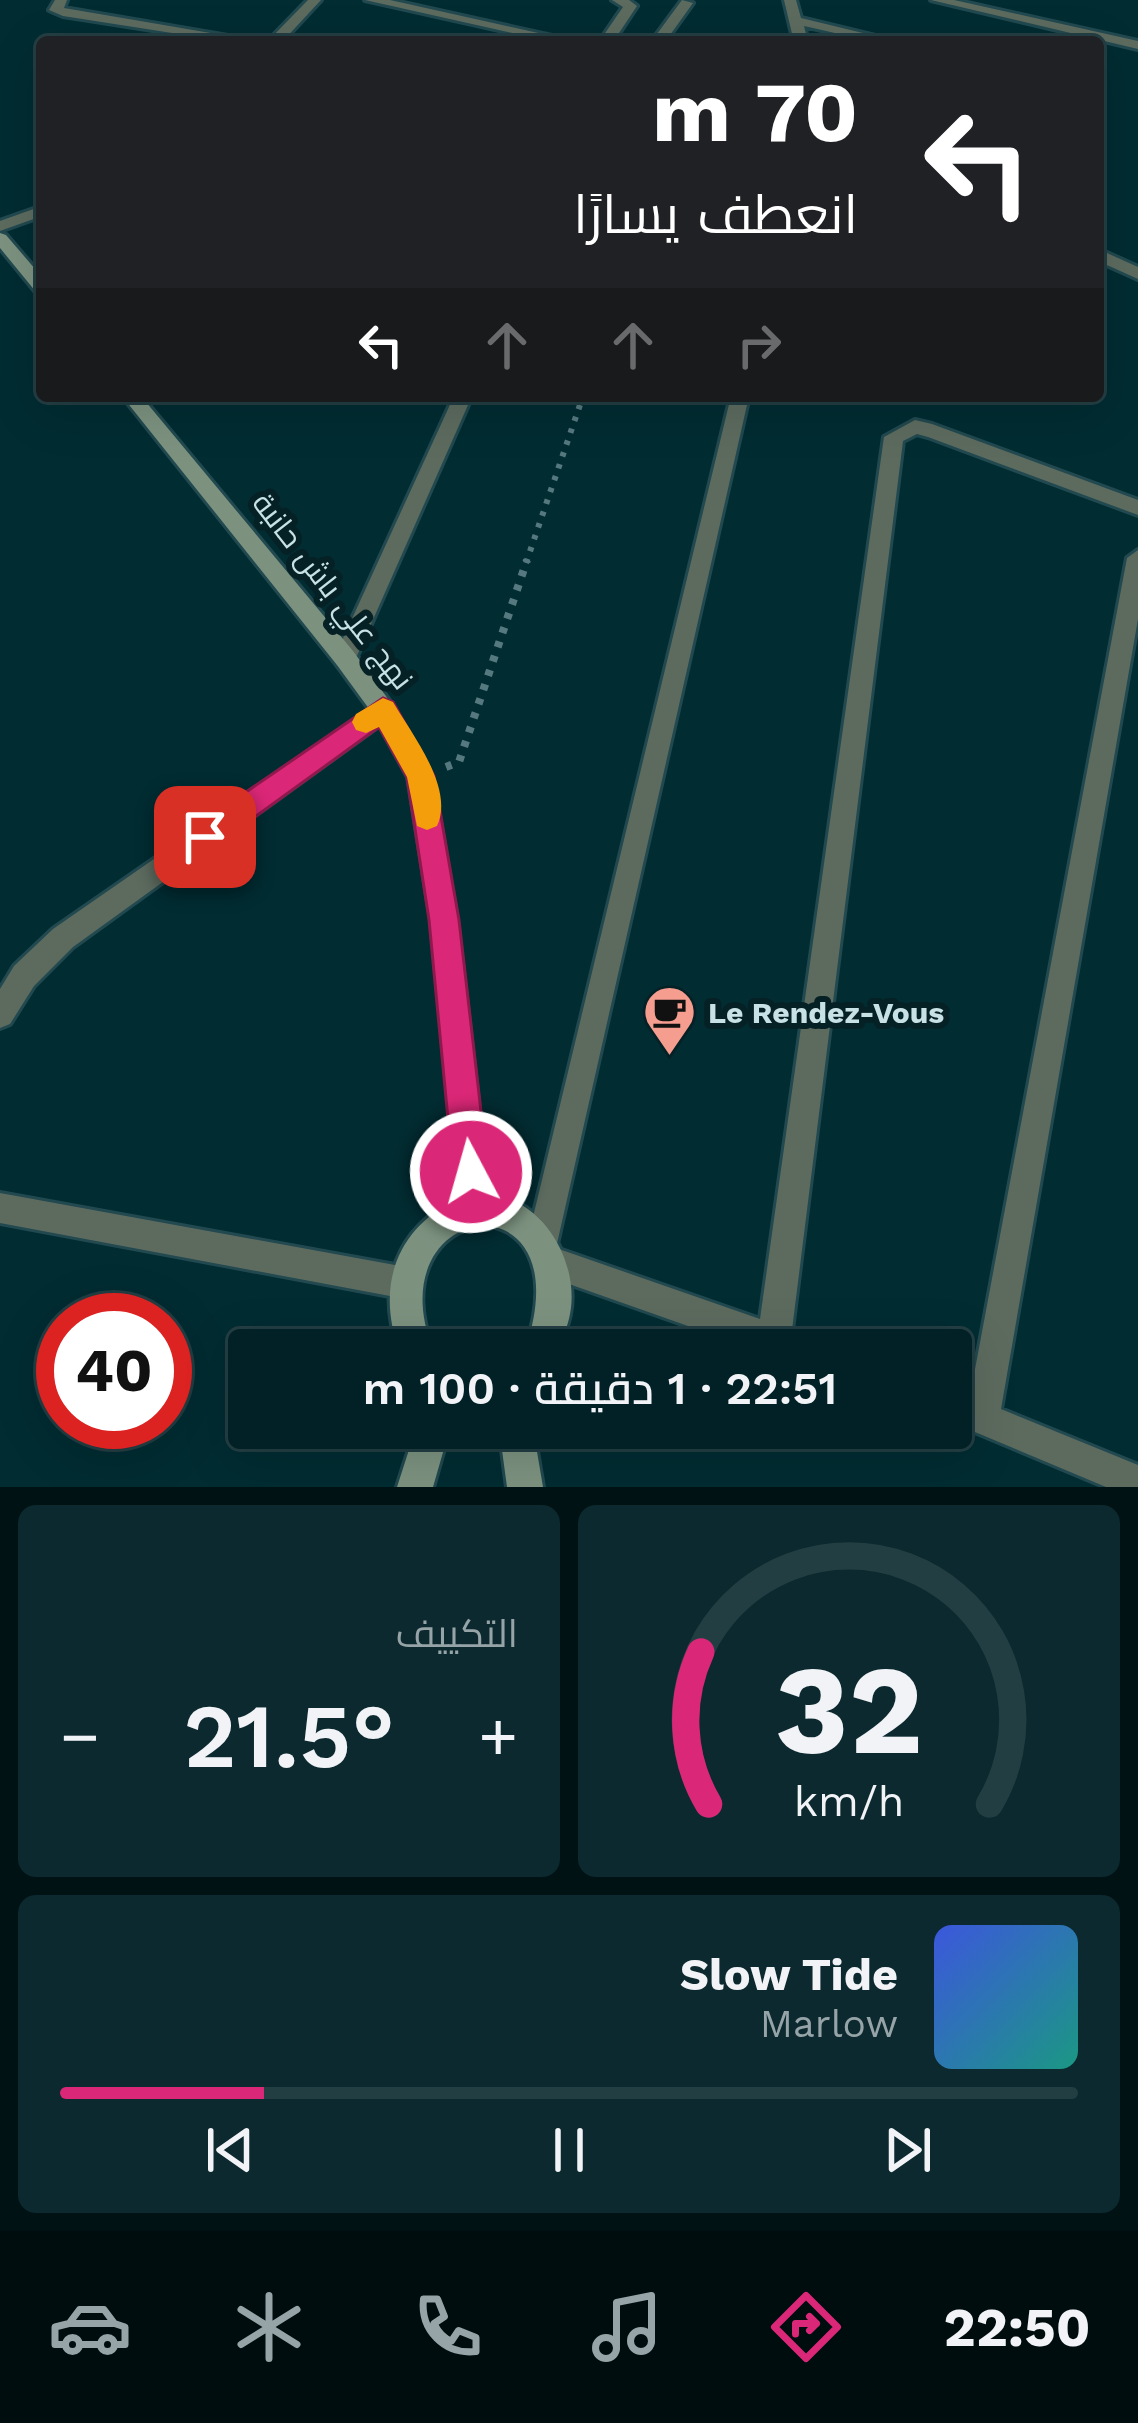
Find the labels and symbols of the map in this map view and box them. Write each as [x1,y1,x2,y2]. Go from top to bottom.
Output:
street label: نهج علي باش حانبة [241,486,421,700]
pin [154,786,256,888]
cafe icon: Le Rendez-Vous [641,984,697,1058]
place label: Le Rendez-Vous [708,995,944,1030]
position arrow [408,1109,534,1235]
speed limit sign: 40 [36,1293,192,1449]

